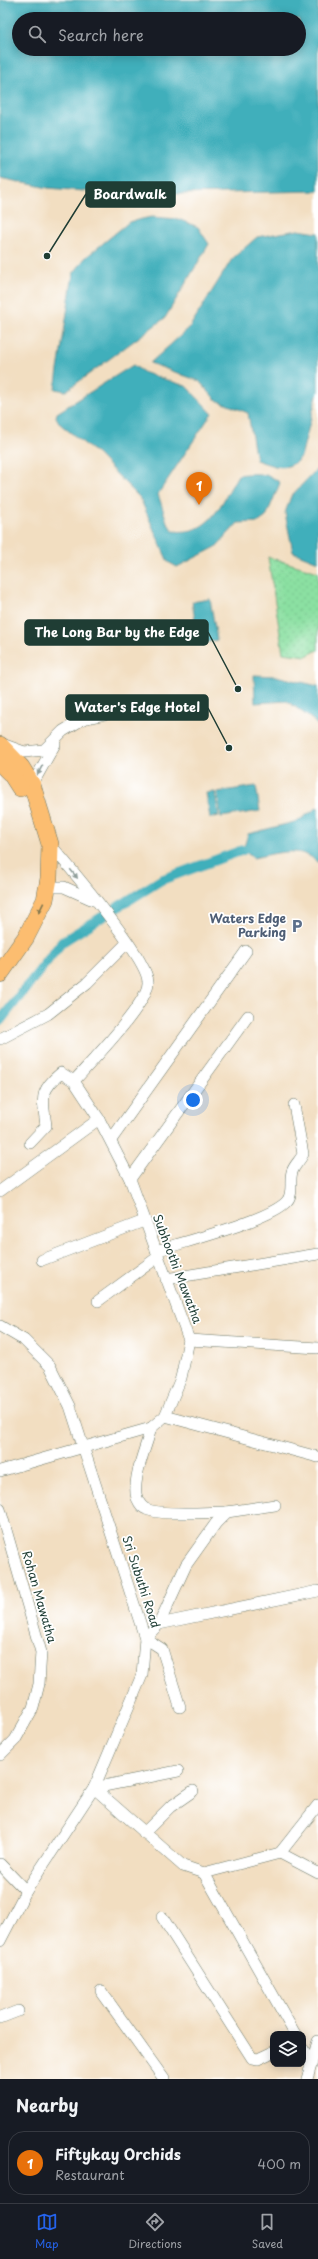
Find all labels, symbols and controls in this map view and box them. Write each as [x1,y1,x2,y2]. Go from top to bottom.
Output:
search box [12,12,306,56]
icon: search [26,23,48,45]
text: Search here [58,23,144,46]
callout: Boardwalk [86,182,175,207]
text: Boardwalk [93,184,167,203]
pin: 1 [186,472,212,505]
callout: The Long Bar by the Edge [25,620,208,645]
text: The Long Bar by the Edge [34,622,200,641]
callout: Water's Edge Hotel [66,695,208,720]
text: Water's Edge Hotel [74,697,200,716]
one-way arrow [37,765,44,776]
one-way arrow [70,868,79,879]
one-way arrow [38,902,44,914]
place label: Waters Edge Parking [209,909,286,941]
parking icon: Waters Edge Parking [289,918,305,934]
your location [183,1090,203,1110]
street label: Subhoothi Mawatha [149,1211,207,1326]
street label: Sri Subuthi Road [119,1533,165,1630]
street label: Rohan Mawatha [18,1548,62,1645]
map controls [270,2031,306,2067]
button: layers [270,2031,306,2067]
text: Nearby [16,2092,78,2118]
text: Fiftykay Orchids [55,2142,181,2165]
text: 1 [27,2154,33,2173]
text: 400 m [258,2154,301,2173]
text: Restaurant [55,2165,125,2184]
tab: Map [35,2211,58,2252]
tab: Directions [128,2211,182,2252]
tab: Saved [252,2211,283,2252]

